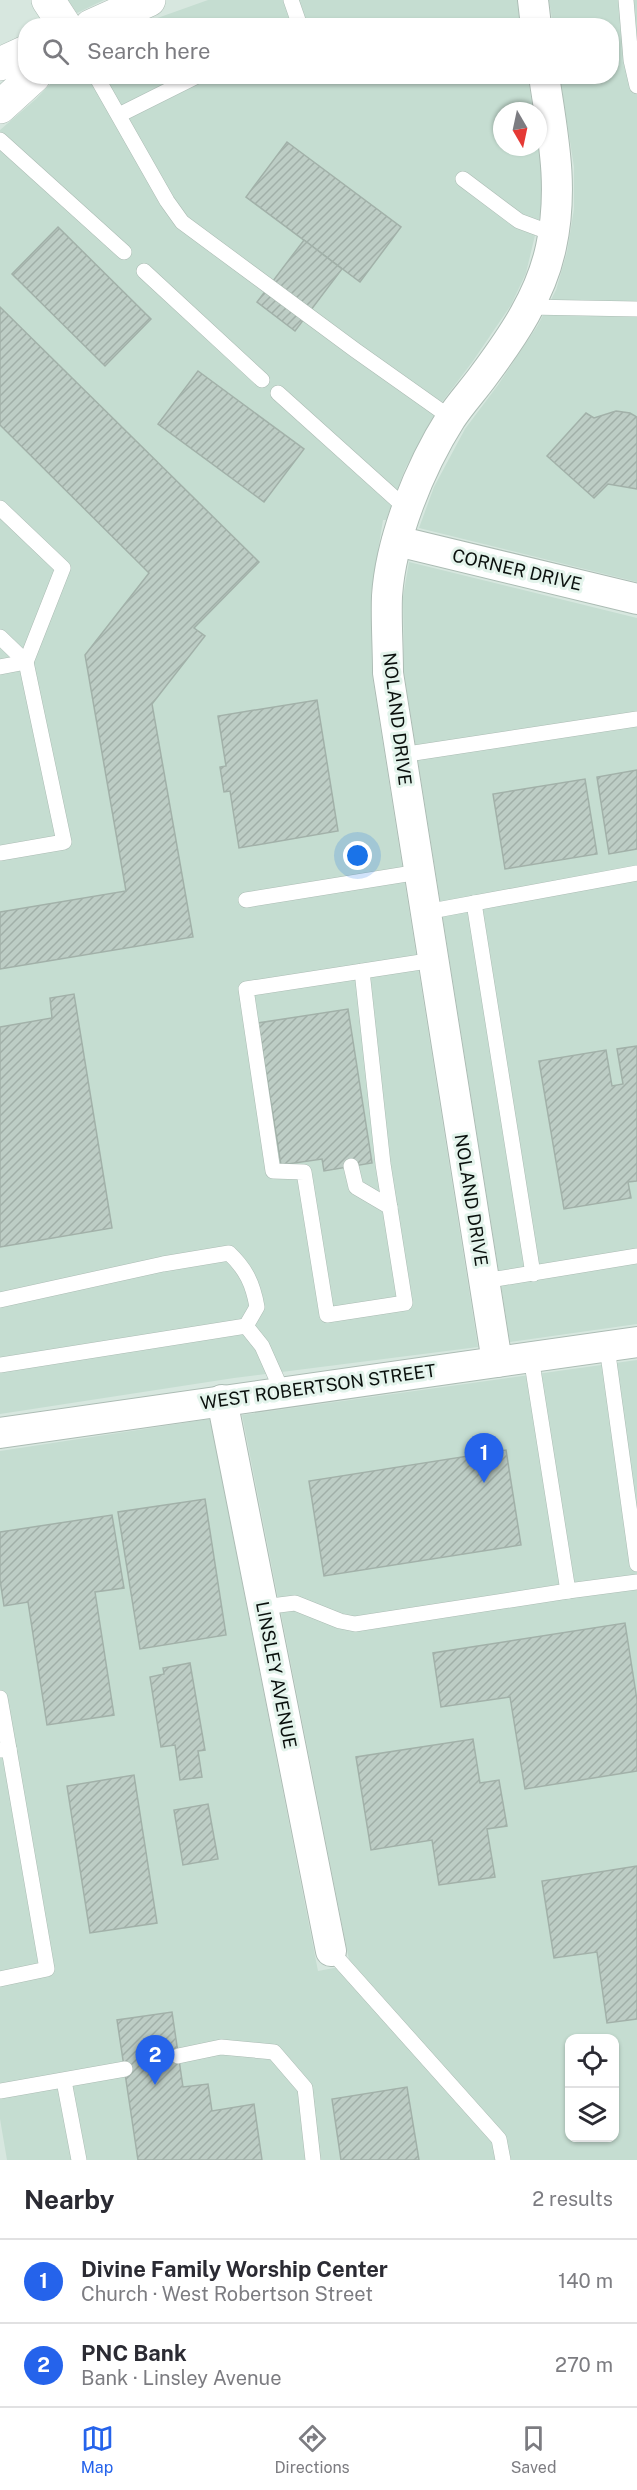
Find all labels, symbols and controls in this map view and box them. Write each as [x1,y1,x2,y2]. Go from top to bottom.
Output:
search box [18,18,619,84]
icon: search [39,35,72,68]
text: Search here [87,38,211,64]
north arrow [493,102,547,156]
street label: CORNER DRIVE [450,544,584,595]
street label: NOLAND DRIVE [379,651,416,787]
your location [343,841,372,870]
street label: NOLAND DRIVE [451,1132,492,1268]
street label: WEST ROBERTSON STREET [199,1360,437,1413]
pin: 1 [464,1434,504,1483]
street label: LINSLEY AVENUE [252,1600,301,1750]
map controls [565,2034,619,2142]
button: locate [565,2034,619,2088]
pin: 2 [136,2036,174,2085]
button: layers [565,2088,619,2142]
text: Nearby [24,2184,114,2215]
text: 2 results [532,2187,613,2211]
text: Divine Family Worship Center [81,2256,388,2282]
text: 1 [39,2269,48,2293]
text: 140 m [558,2269,613,2293]
text: Church · West Robertson Street [81,2282,373,2306]
text: PNC Bank [81,2340,187,2366]
text: 2 [37,2353,50,2377]
text: 270 m [555,2353,613,2377]
text: Bank · Linsley Avenue [81,2366,282,2390]
tab: Map [81,2422,114,2477]
tab: Directions [275,2422,350,2477]
tab: Saved [511,2422,556,2477]

